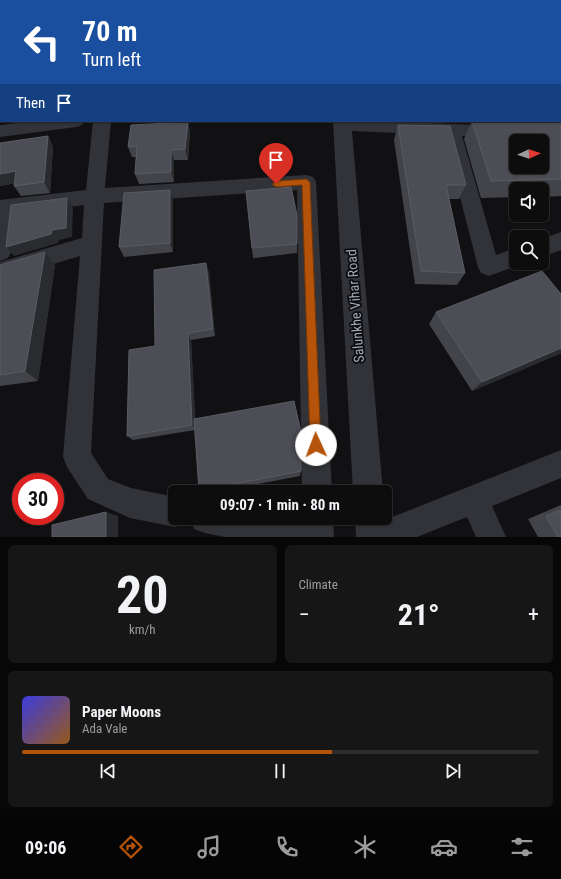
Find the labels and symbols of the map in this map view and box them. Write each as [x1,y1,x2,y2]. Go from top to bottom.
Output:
north arrow [509,134,549,174]
pin [259,143,293,184]
street label: Salunkhe Vihar Road [343,249,367,363]
position arrow [295,424,337,466]
speed limit sign: 30 [12,473,64,525]

